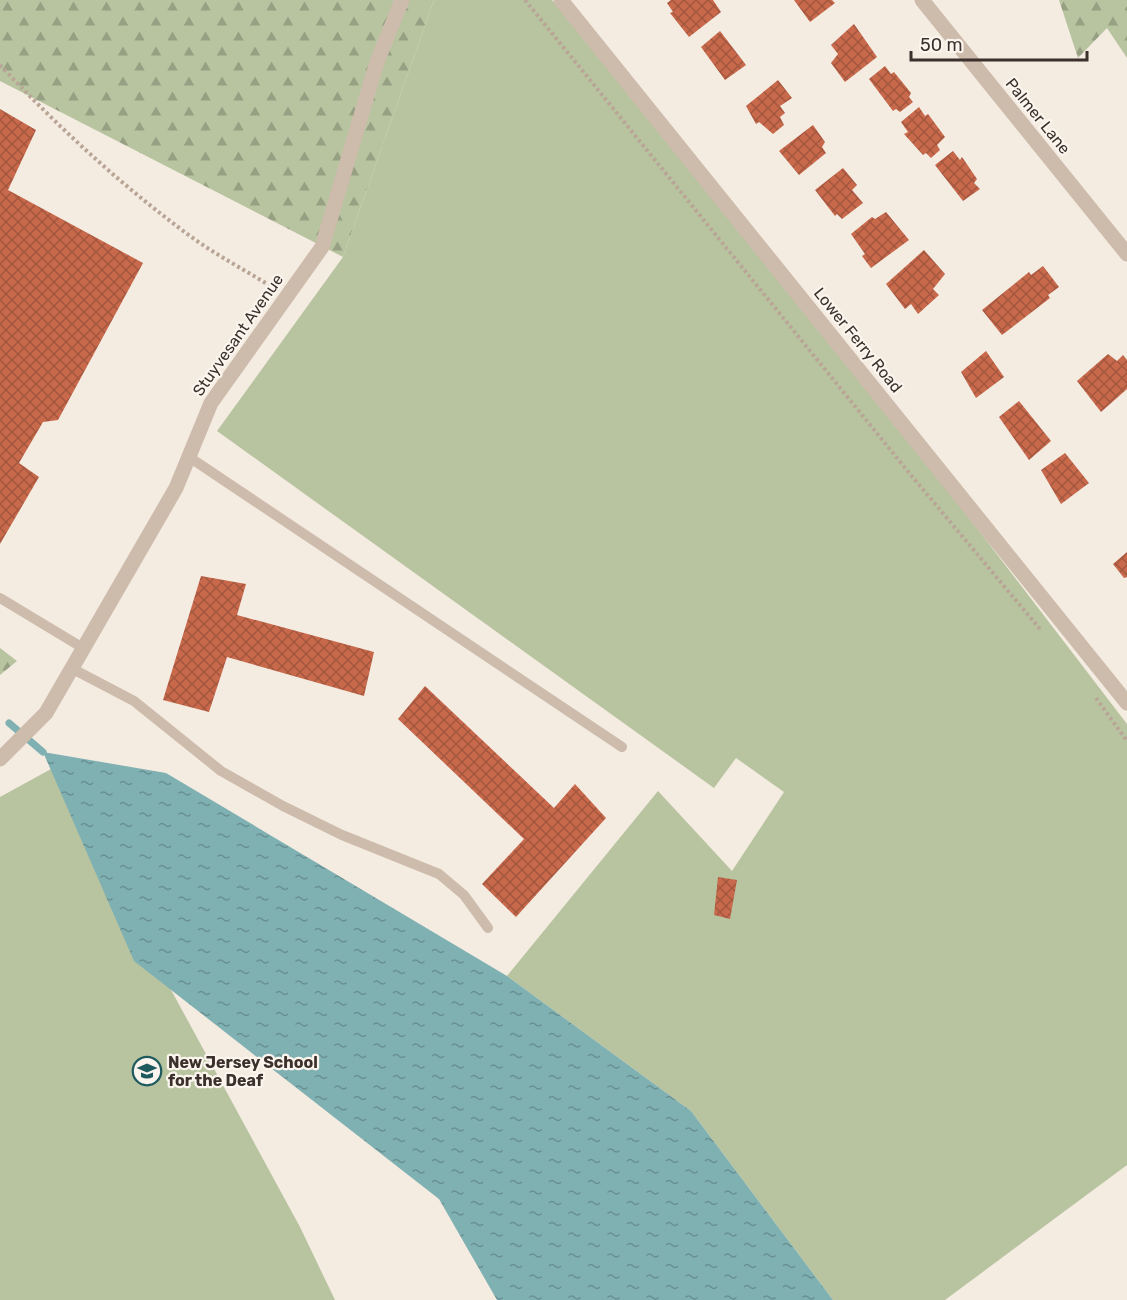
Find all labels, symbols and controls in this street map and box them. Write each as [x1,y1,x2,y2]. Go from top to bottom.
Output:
scale bar [911,24,1086,62]
text: 50 m [920,34,963,56]
street label: Palmer Lane [1002,74,1074,158]
street label: Stuyvesant Avenue [189,270,287,400]
street label: Lower Ferry Road [810,284,906,396]
place label: New Jersey School for the Deaf [168,1053,318,1090]
school or university icon: New Jersey School for the Deaf [131,1055,163,1087]

